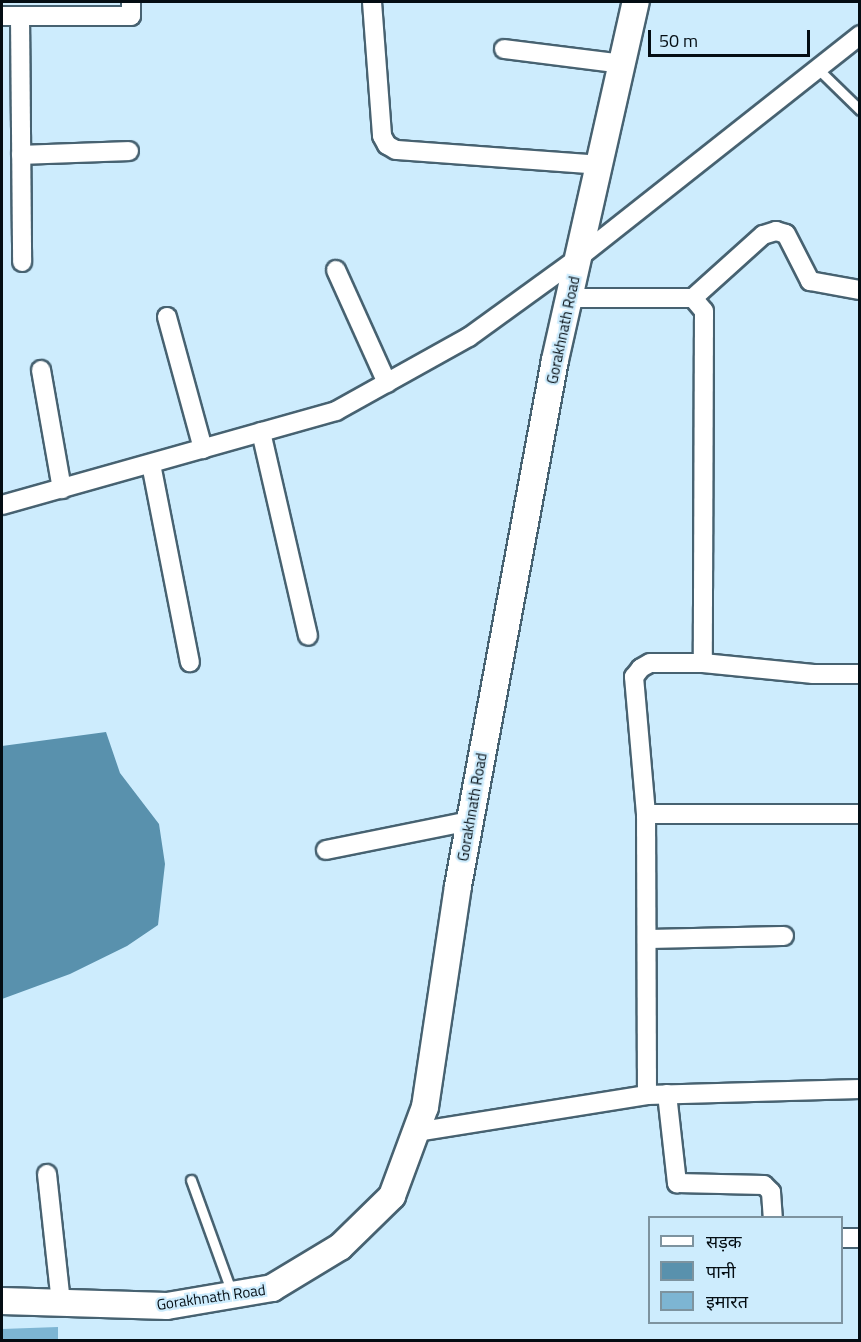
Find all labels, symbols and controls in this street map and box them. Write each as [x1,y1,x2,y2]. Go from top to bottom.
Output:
scale bar [651,18,813,56]
text: 50 m [659,27,698,54]
street label: Gorakhnath Road [543,274,583,386]
street label: Gorakhnath Road [454,751,490,863]
legend [648,1216,843,1324]
text: सड़क [706,1228,742,1255]
text: पानी [706,1258,736,1285]
street label: Gorakhnath Road [155,1280,267,1314]
text: इमारत [706,1288,748,1315]

